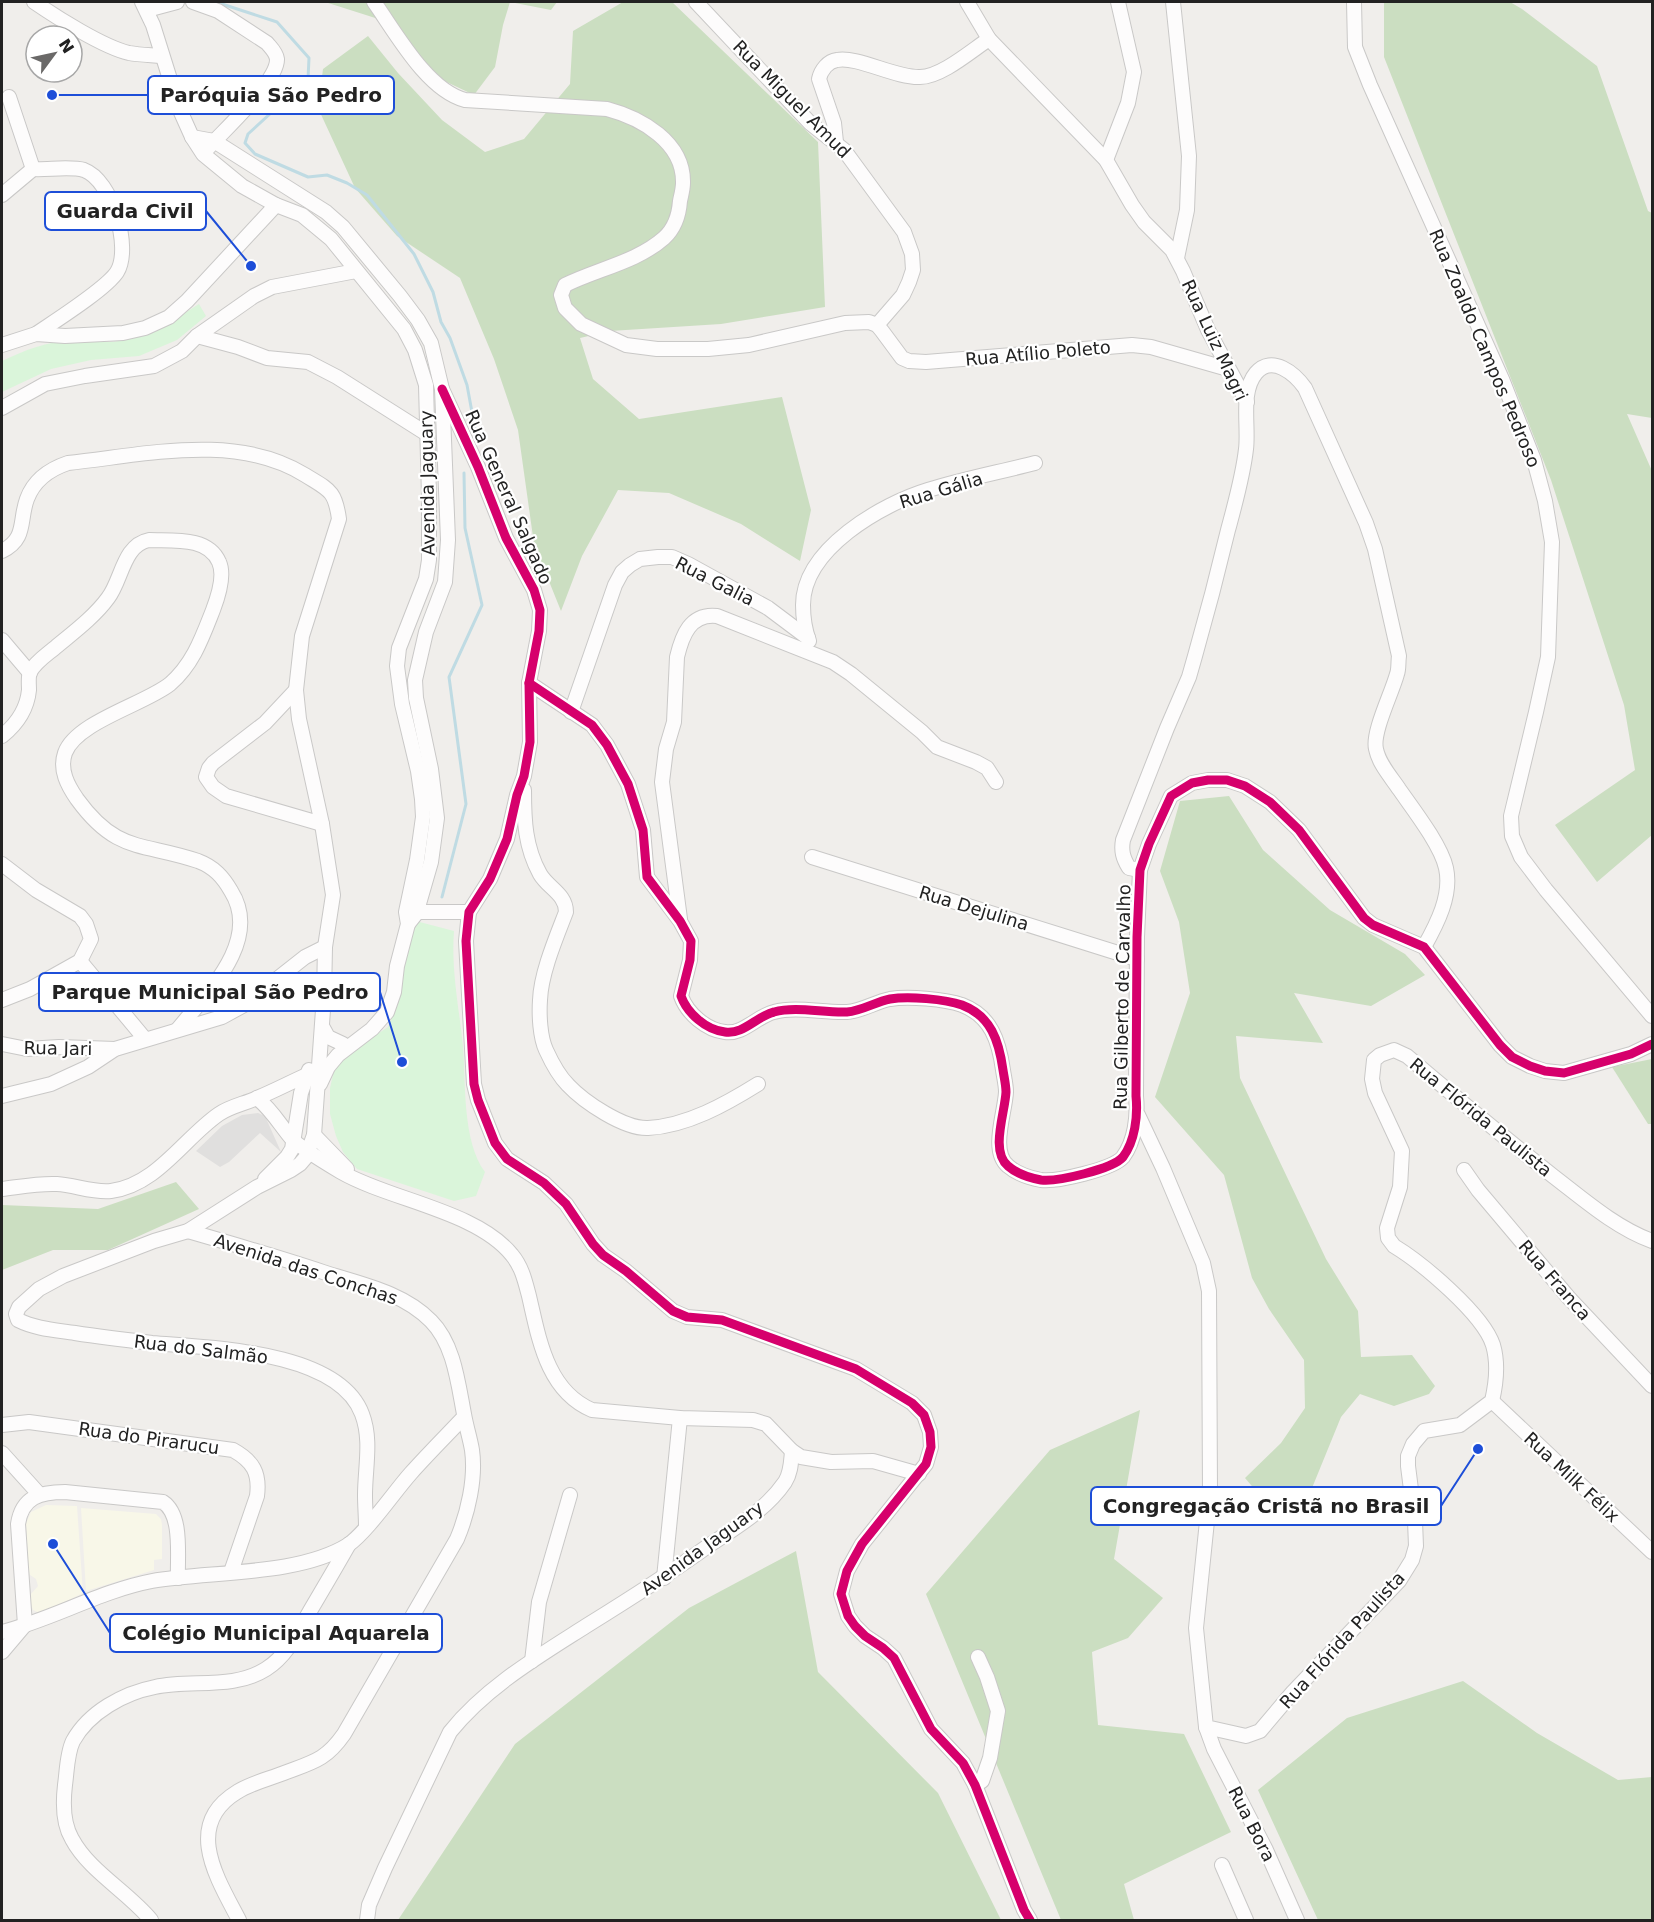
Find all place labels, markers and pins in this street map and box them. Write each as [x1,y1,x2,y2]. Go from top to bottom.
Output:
callout: Paróquia São Pedro [148,76,394,114]
callout: Guarda Civil [45,192,206,230]
callout: Parque Municipal São Pedro [39,973,380,1011]
callout: Congregação Cristã no Brasil [1091,1487,1441,1525]
callout: Colégio Municipal Aquarela [110,1614,442,1652]

